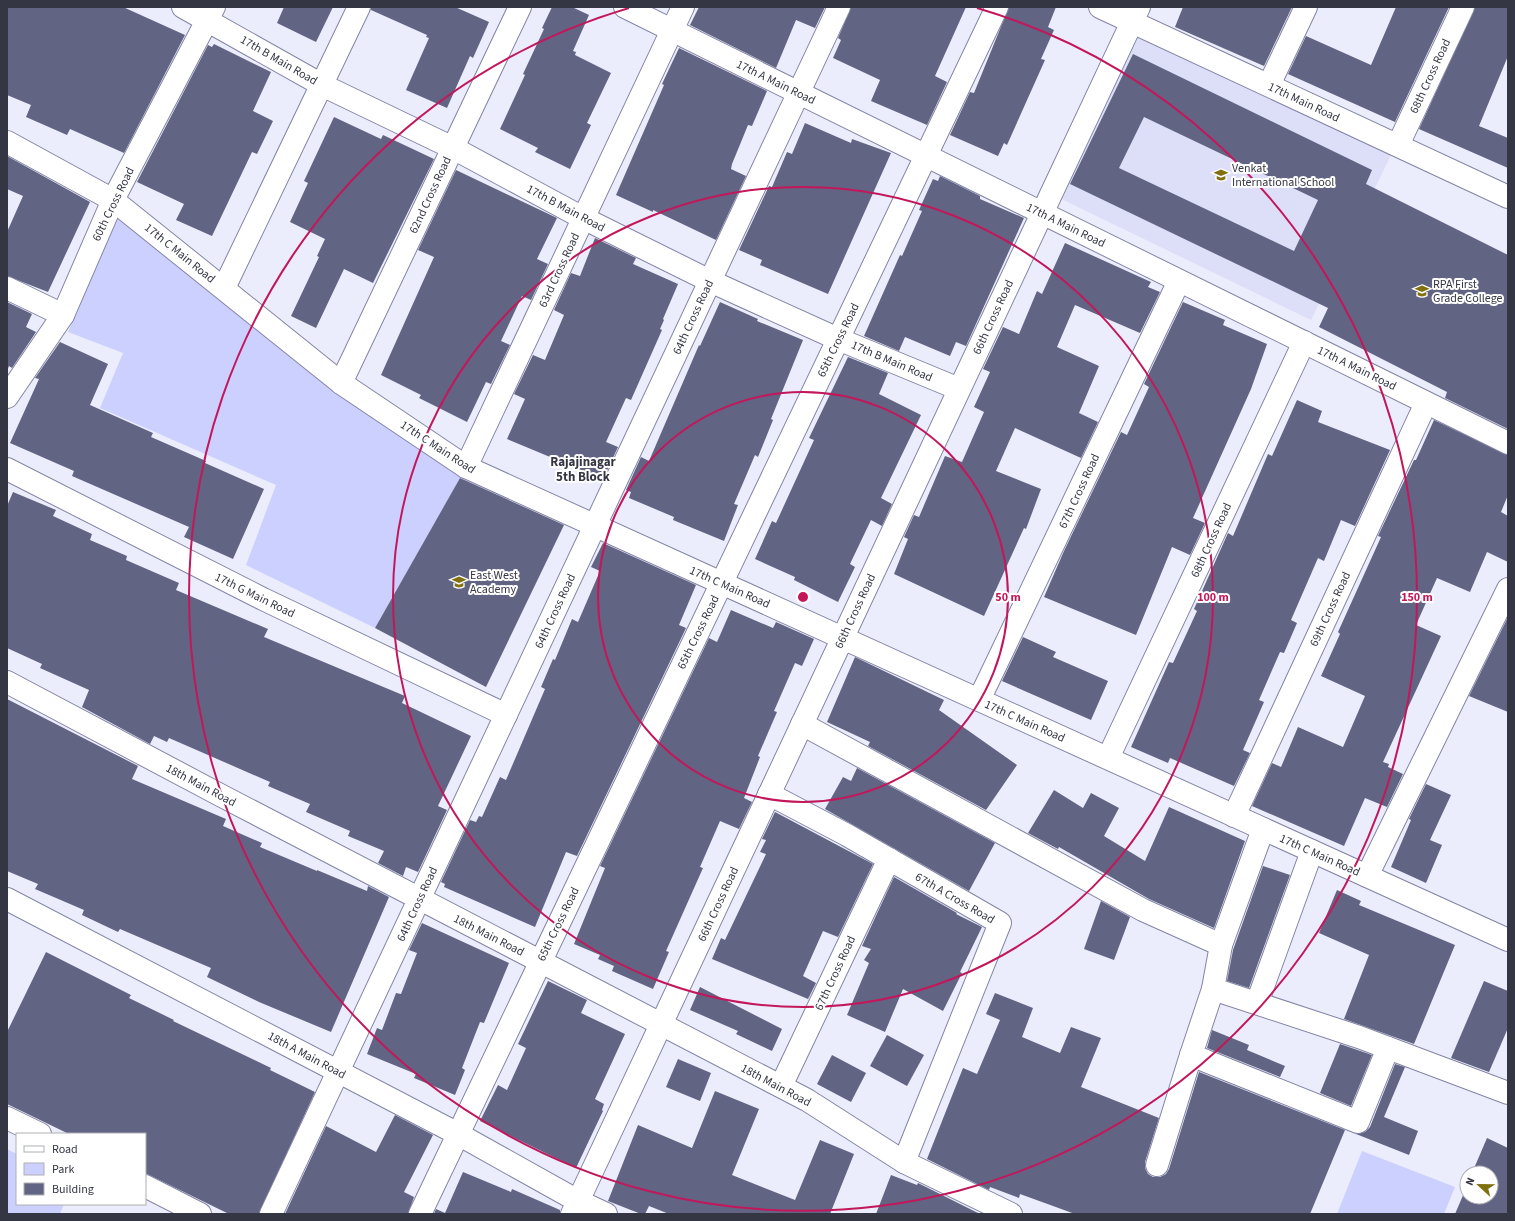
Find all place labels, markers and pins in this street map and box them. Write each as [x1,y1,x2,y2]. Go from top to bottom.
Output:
place label: Venkat International School [1232,160,1334,191]
school or university icon: Venkat International School [1213,167,1229,183]
place label: RPA First Grade College [1433,276,1503,307]
school or university icon: RPA First Grade College [1414,283,1430,299]
place label: East West Academy [470,567,518,598]
school or university icon: East West Academy [451,574,467,590]
centre of rings [796,590,810,604]

